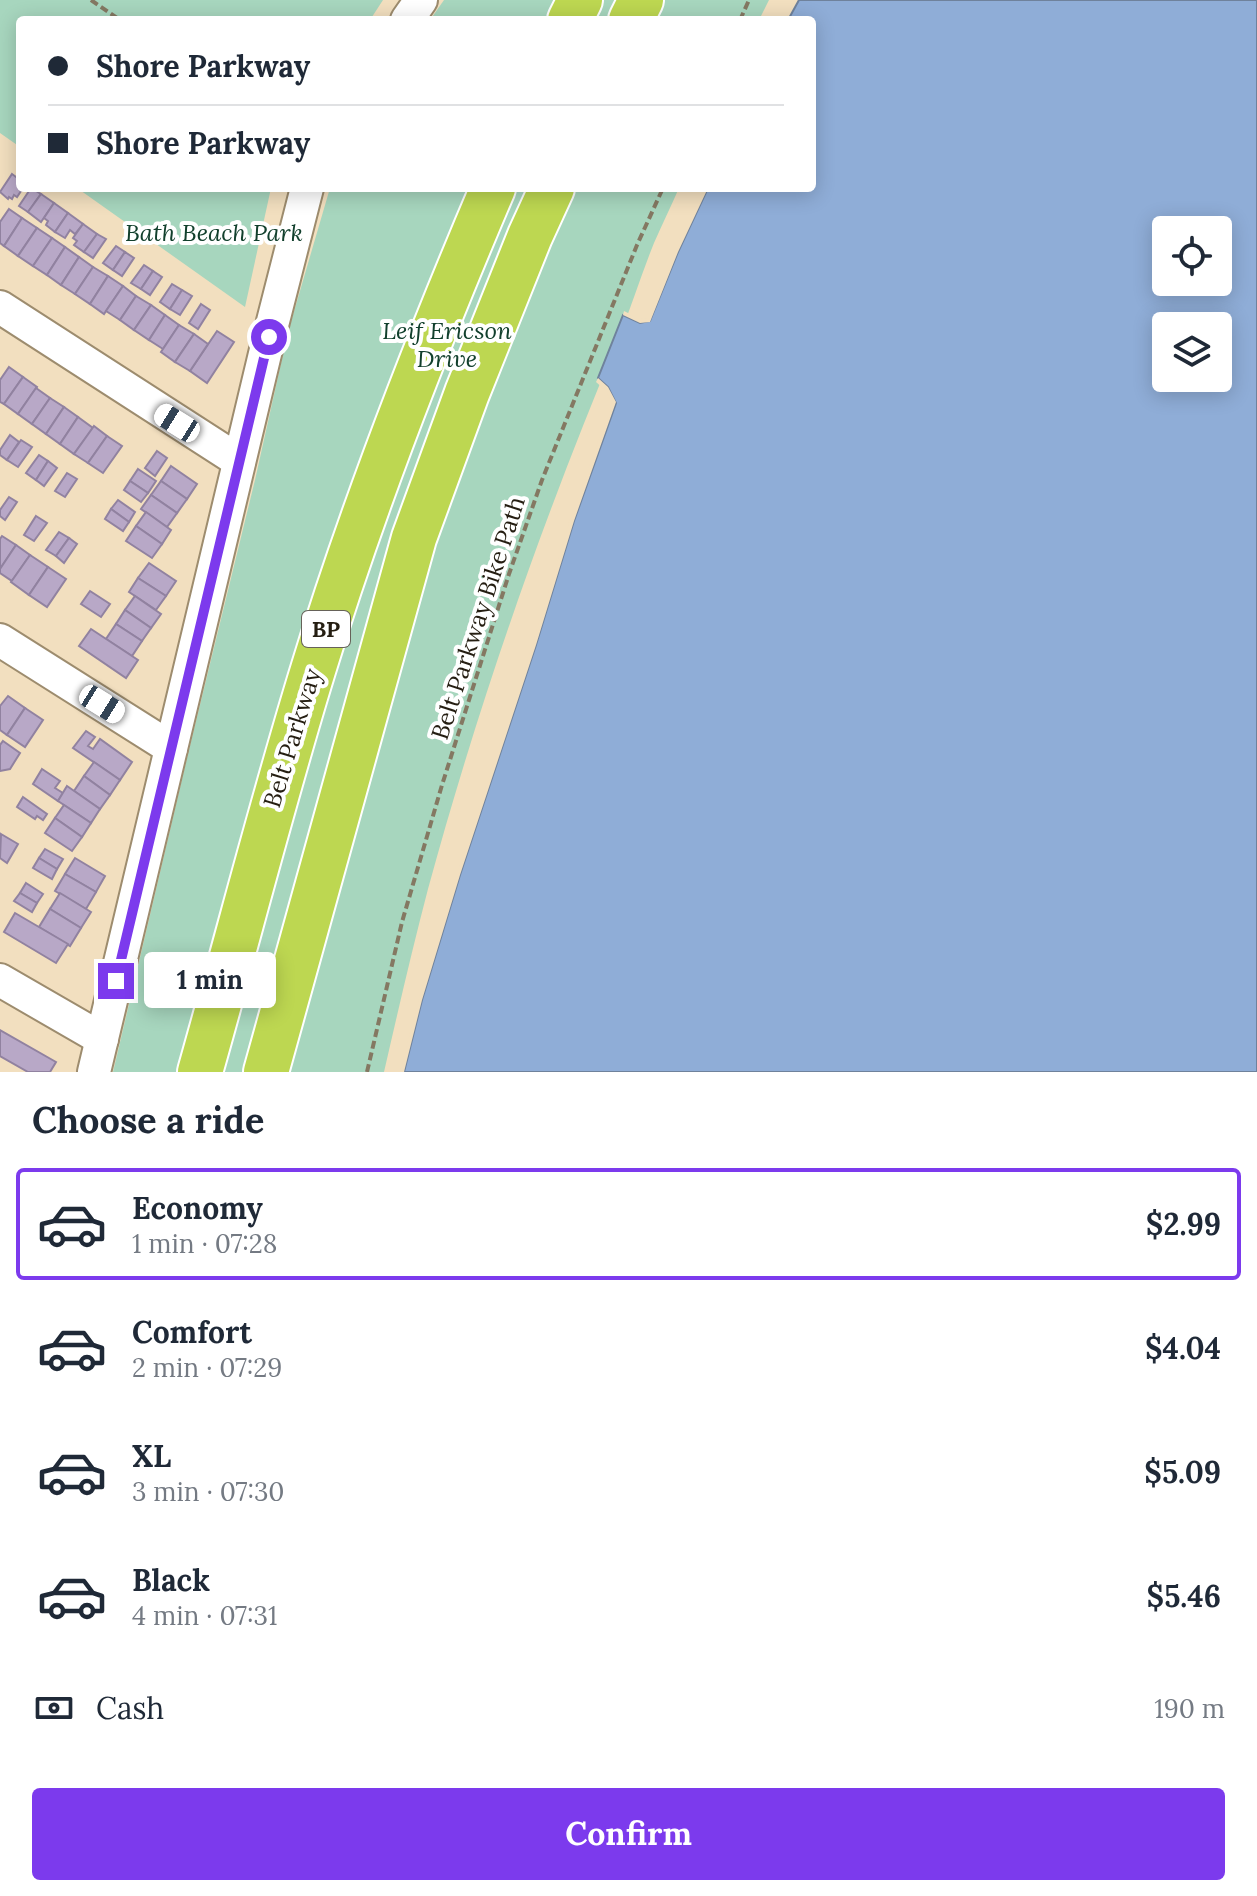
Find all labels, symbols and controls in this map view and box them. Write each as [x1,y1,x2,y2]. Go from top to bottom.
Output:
text: Shore Parkway [96,47,310,85]
text: Shore Parkway [96,124,310,162]
map controls [1152,216,1232,392]
button: locate [1152,216,1232,296]
park label: Bath Beach Park [125,217,303,248]
button: layers [1152,312,1232,392]
park label: Leif Ericson Drive [382,315,512,374]
route start [251,319,287,355]
car [150,400,204,446]
street label: Belt Parkway Bike Path [424,492,532,744]
road number: BP [302,611,350,647]
street label: Belt Parkway [256,664,328,811]
car [75,681,129,727]
callout: 1 min [144,953,276,1009]
route end [98,963,134,999]
text: 1 min [177,963,243,996]
text: Choose a ride [32,1097,264,1143]
icon: car [36,1188,108,1260]
text: Economy [132,1189,263,1227]
text: $2.99 [1146,1205,1221,1243]
text: 1 min · 07:28 [132,1227,277,1260]
icon: car [36,1312,108,1384]
text: Comfort [132,1313,252,1351]
text: $4.04 [1145,1329,1221,1367]
text: 2 min · 07:29 [132,1351,282,1384]
icon: car [36,1436,108,1508]
text: XL [132,1437,171,1475]
text: $5.09 [1144,1453,1221,1491]
text: 3 min · 07:30 [132,1475,285,1508]
icon: car [36,1560,108,1632]
text: Black [132,1561,210,1599]
text: $5.46 [1147,1577,1221,1615]
text: 4 min · 07:31 [132,1599,277,1632]
icon: cash [32,1686,76,1730]
text: Cash [96,1689,164,1727]
text: 190 m [1154,1692,1225,1725]
button: Confirm [32,1788,1225,1880]

